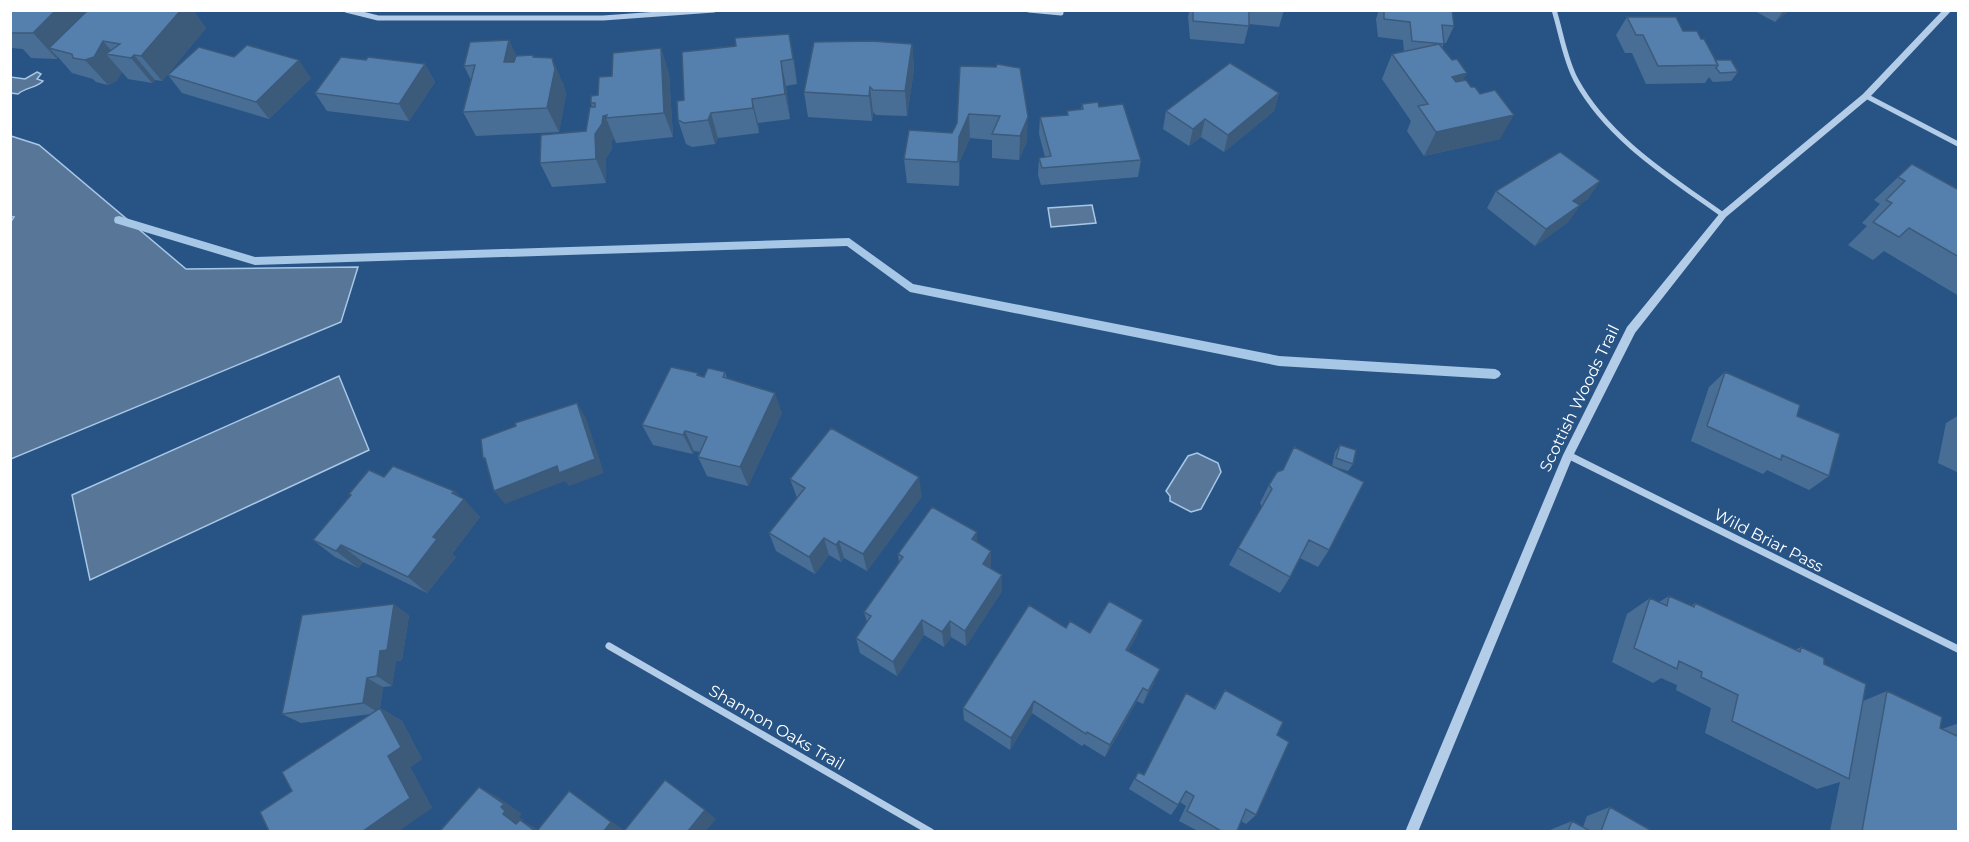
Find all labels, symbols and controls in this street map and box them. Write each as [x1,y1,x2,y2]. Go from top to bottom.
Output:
street label: Scottish Woods Trail [1536,322,1623,475]
street label: Wild Briar Pass [1711,505,1827,576]
street label: Shannon Oaks Trail [705,681,848,774]

